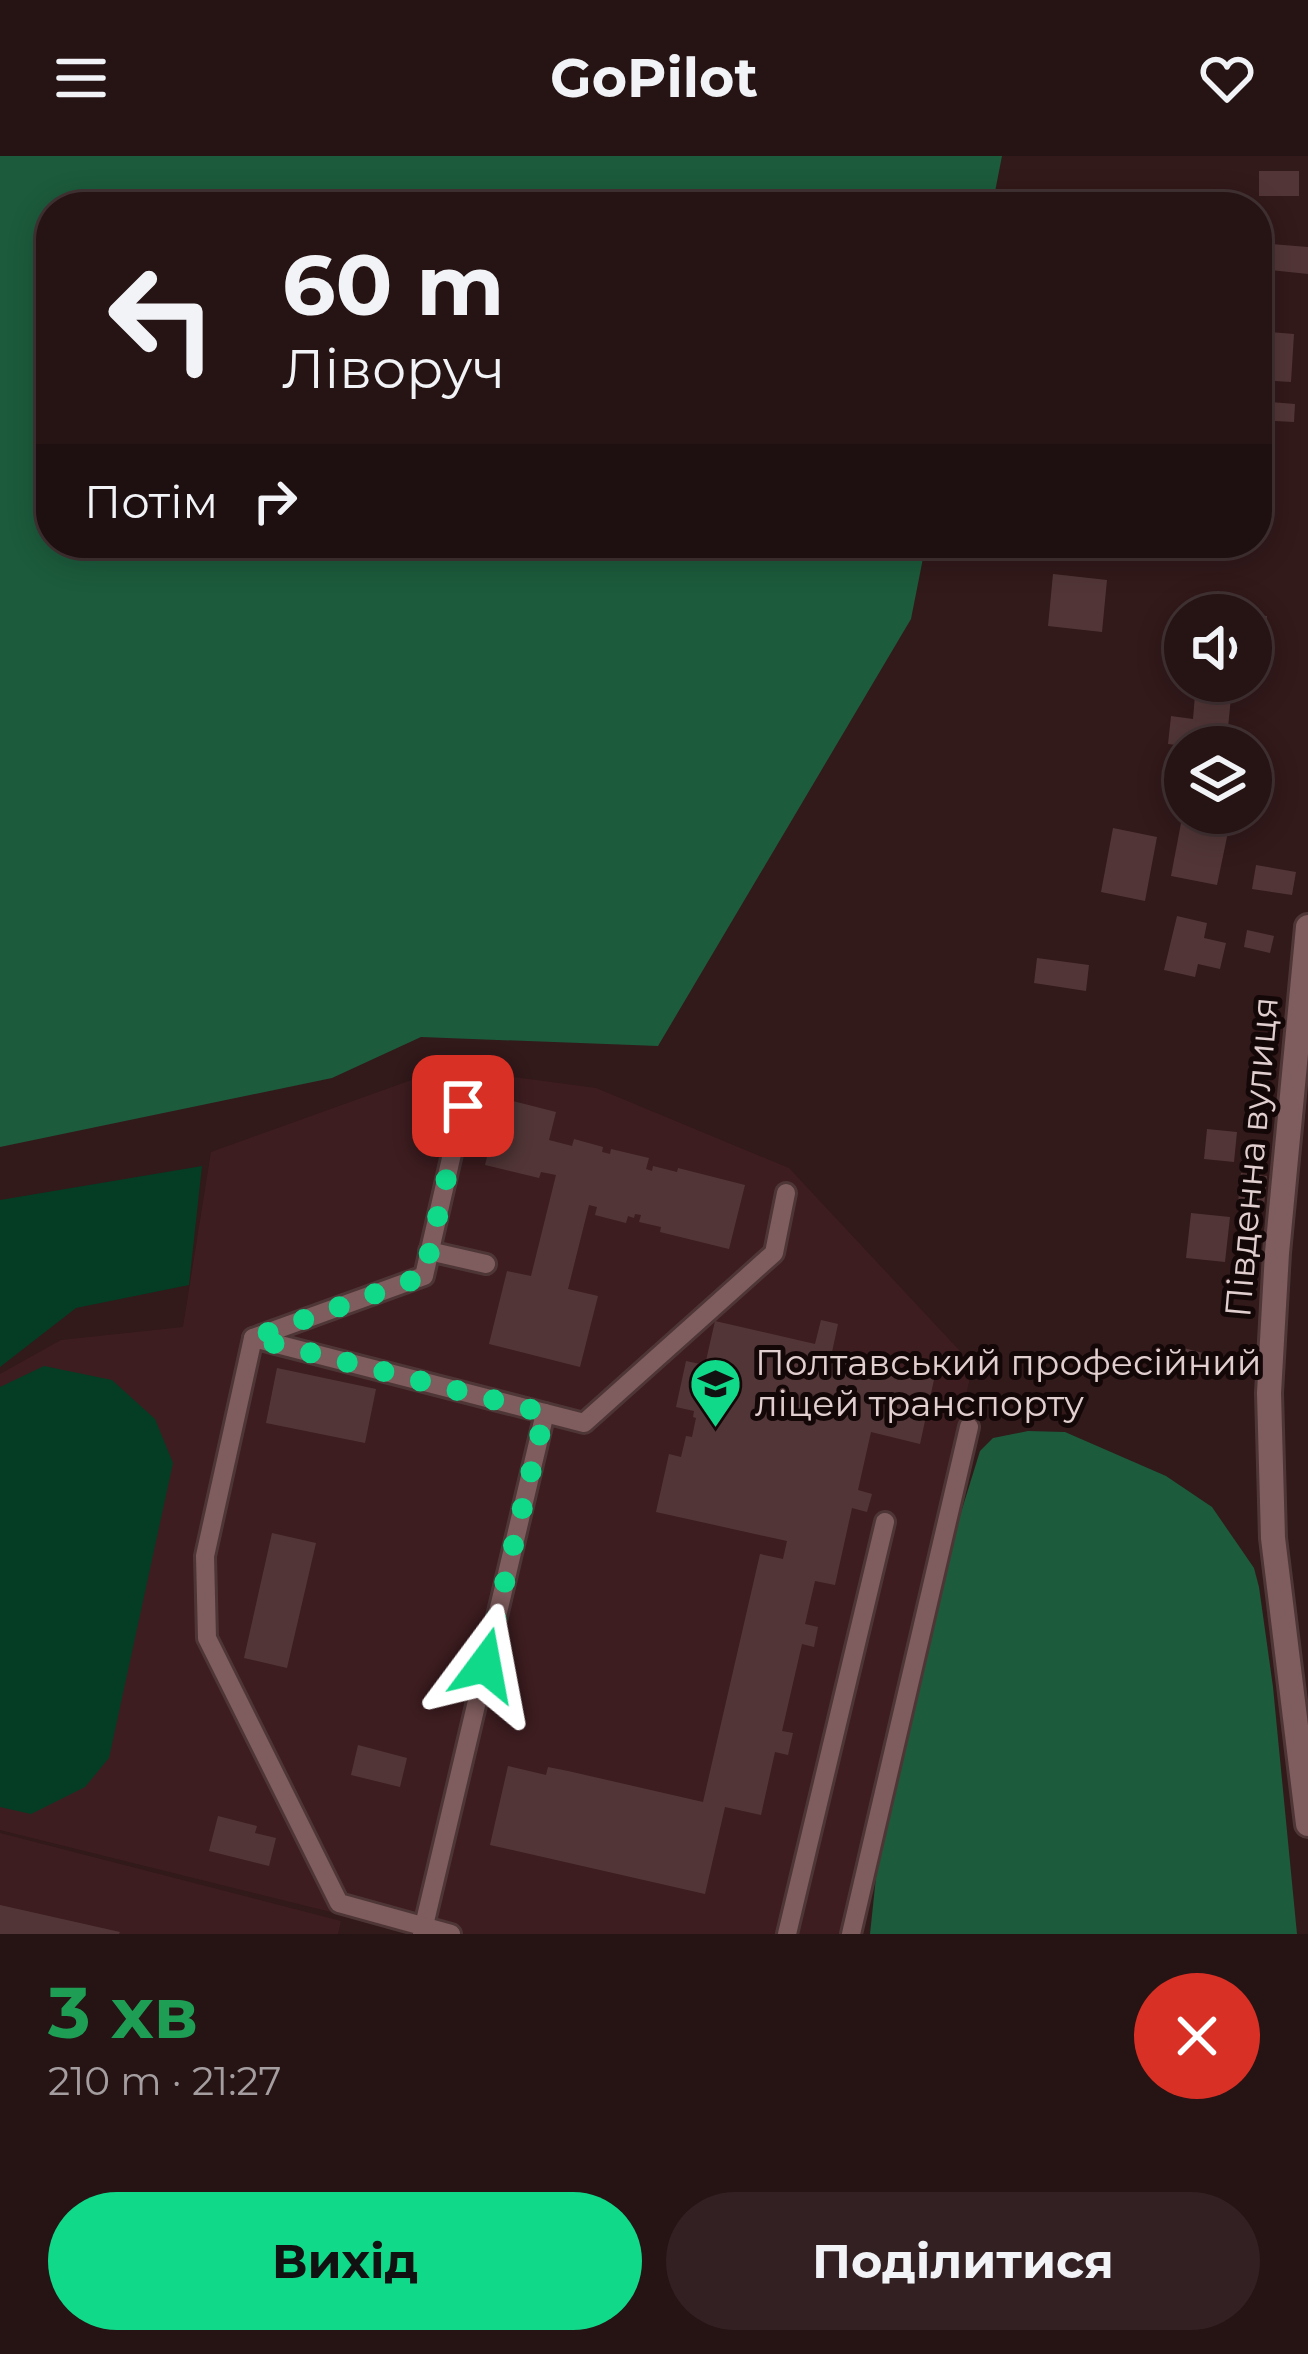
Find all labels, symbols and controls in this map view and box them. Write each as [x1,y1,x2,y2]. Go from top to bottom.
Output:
icon: menu [48,45,114,111]
text: GoPilot [550,45,758,111]
icon: heart [1194,45,1260,111]
text: 60 m [282,234,504,336]
icon: left [84,240,240,396]
text: Ліворуч [282,336,505,402]
icon: right [242,468,308,534]
text: Потім [84,474,218,529]
map controls [1164,594,1272,834]
button: sound [1164,594,1272,702]
button: layers [1164,726,1272,834]
street label: Південна вулиця [1215,995,1287,1319]
pin [412,1055,514,1157]
icon: arrive [430,1073,496,1139]
place label: Полтавський професійний ліцей транспорту [755,1340,1262,1425]
school or university icon: Полтавський професійний ліцей транспорту [688,1355,744,1429]
position arrow [422,1602,548,1728]
text: 3 хв [48,1968,198,2056]
button: close [1134,1973,1260,2099]
text: 210 m · 21:27 [48,2057,281,2105]
button: Вихід [48,2192,642,2330]
button: Поділитися [666,2192,1260,2330]

